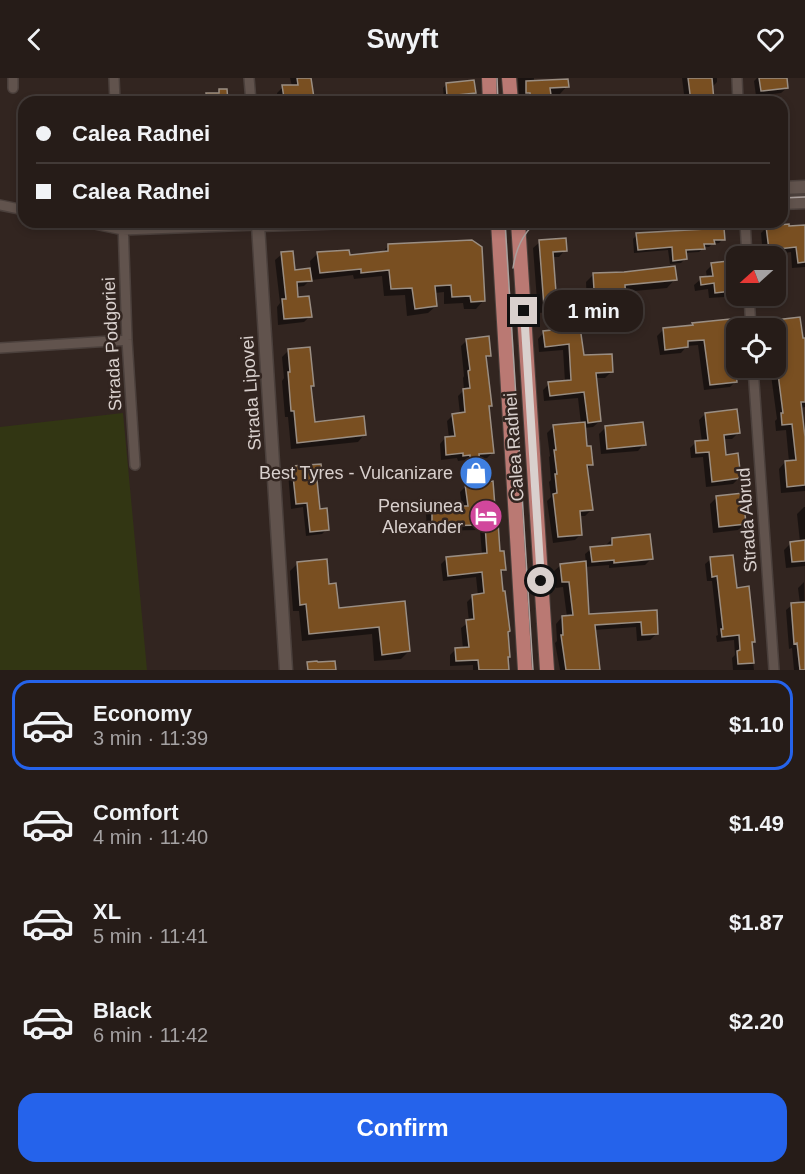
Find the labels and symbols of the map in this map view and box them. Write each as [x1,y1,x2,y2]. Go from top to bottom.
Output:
north arrow [726,246,786,306]
street label: Strada Podgoriei [99,277,125,411]
callout: 1 min [545,290,644,332]
route end [510,297,537,324]
street label: Strada Lipovei [237,335,265,451]
street label: Calea Radnei [500,392,528,502]
shop icon: Best Tyres - Vulcanizare [458,455,494,491]
place label: Best Tyres - Vulcanizare [259,463,453,483]
street label: Strada Abrud [733,467,761,573]
place label: Pensiunea Alexander [378,496,464,537]
hotel icon: Pensiunea Alexander [468,498,504,534]
route start [527,567,554,594]

